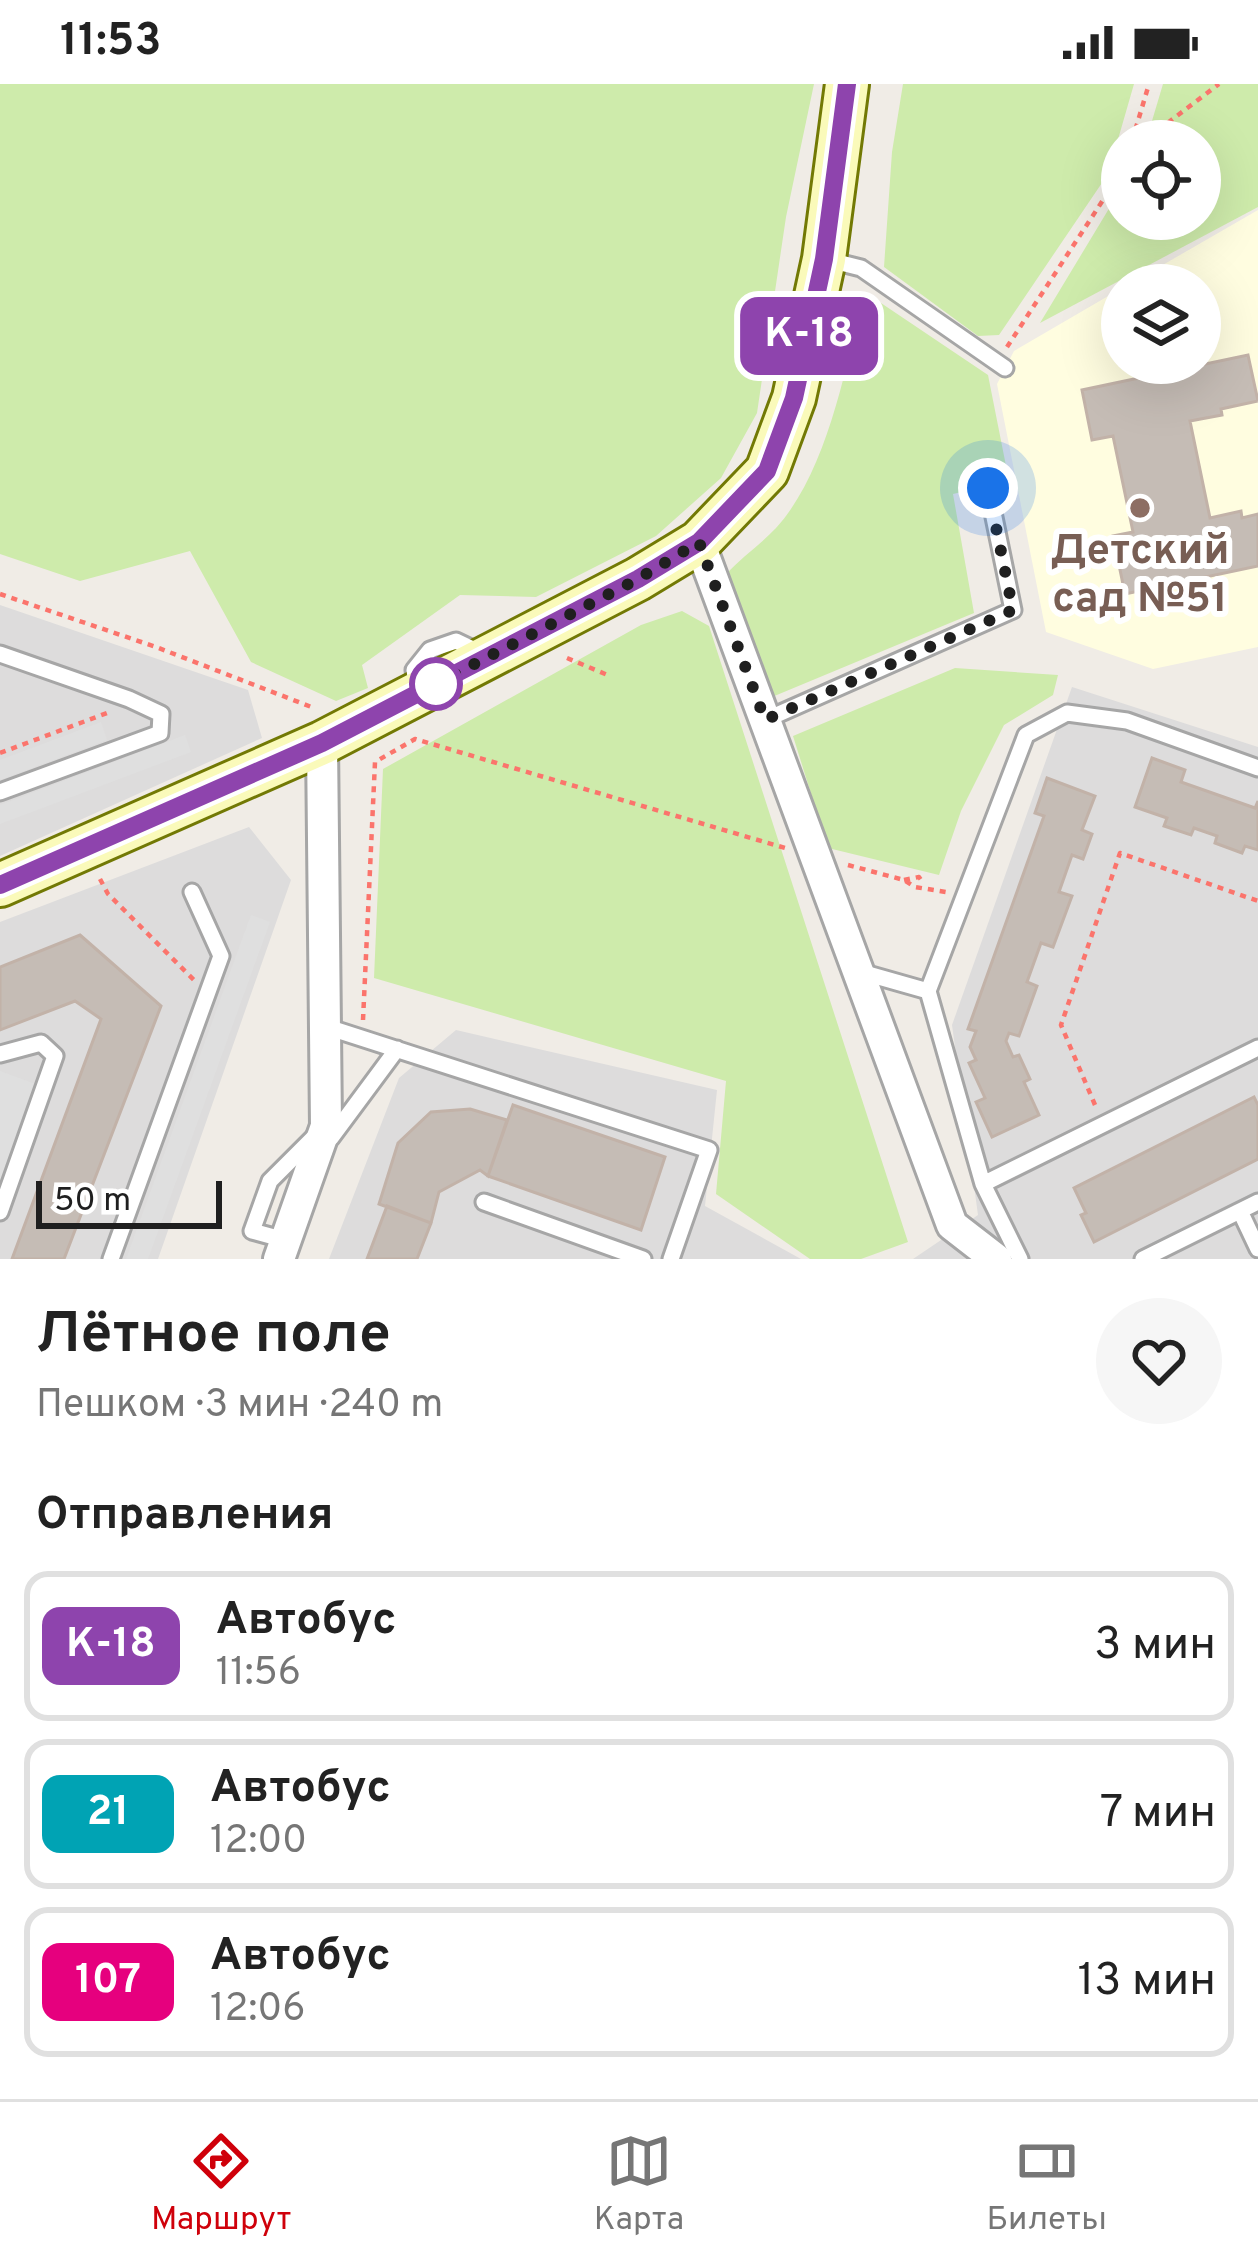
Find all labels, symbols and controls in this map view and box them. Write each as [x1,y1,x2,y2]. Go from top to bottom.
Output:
text: 11:53 [60,14,161,71]
map controls [1101,120,1221,384]
button: locate [1101,120,1221,240]
button: layers [1101,264,1221,384]
line badge: К-18 [725,297,893,375]
text: К-18 [764,309,854,362]
your location [958,458,1018,518]
marker: Детский сад №51 [1127,495,1153,521]
place label: Детский сад №51 [1051,526,1230,627]
unlabelled marker [411,659,461,709]
scale bar [36,1175,222,1228]
text: 50 m [54,1181,131,1223]
button: heart [1096,1298,1222,1424]
text: Лётное поле [36,1301,391,1373]
text: Пешком · 3 мин · 240 m [36,1382,443,1431]
text: Отправления [36,1488,333,1545]
text: Автобус [216,1593,397,1650]
text: 3 мин [1094,1618,1216,1675]
text: К-18 [66,1619,156,1672]
text: 11:56 [216,1650,301,1699]
text: Автобус [210,1761,391,1818]
text: 7 мин [1100,1786,1216,1843]
text: 21 [87,1787,129,1840]
text: 12:00 [210,1818,307,1867]
text: Автобус [210,1929,391,1986]
text: 13 мин [1078,1954,1216,2011]
text: 107 [75,1955,141,2008]
text: 12:06 [210,1986,306,2035]
tab: Маршрут [151,2128,292,2242]
tab: Карта [594,2128,684,2242]
tab: Билеты [986,2128,1107,2242]

